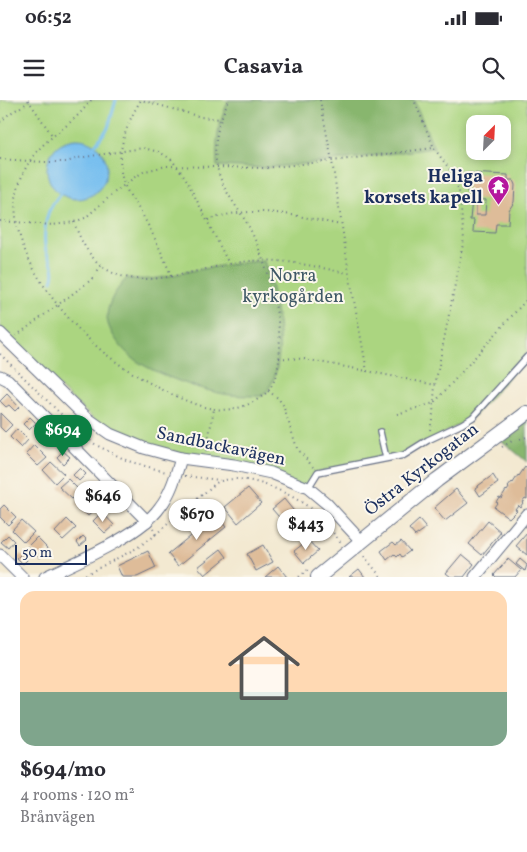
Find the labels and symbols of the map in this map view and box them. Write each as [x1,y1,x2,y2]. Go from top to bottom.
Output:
north arrow [466,115,511,160]
place label: Heliga korsets kapell [364,165,483,211]
temple icon: Heliga korsets kapell [487,175,511,206]
park label: Norra kyrkogården [242,264,344,310]
pin: $694 [33,414,93,457]
street label: Östra Kyrkogatan [360,417,484,522]
street label: Sandbackavägen [154,421,288,473]
pin: $646 [73,480,133,523]
pin: $670 [167,498,227,541]
pin: $443 [276,508,336,551]
scale bar [15,542,88,565]

